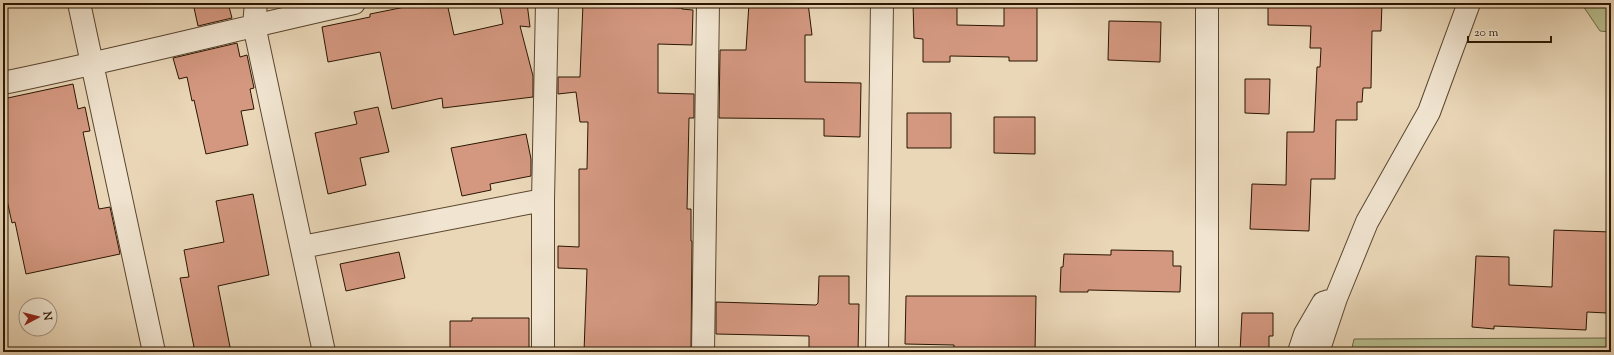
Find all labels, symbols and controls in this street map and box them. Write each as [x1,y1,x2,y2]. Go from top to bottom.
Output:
scale bar [1468,18,1551,44]
text: 20 m [1474,24,1499,42]
north arrow [18,297,58,337]
text: N [38,310,55,321]

